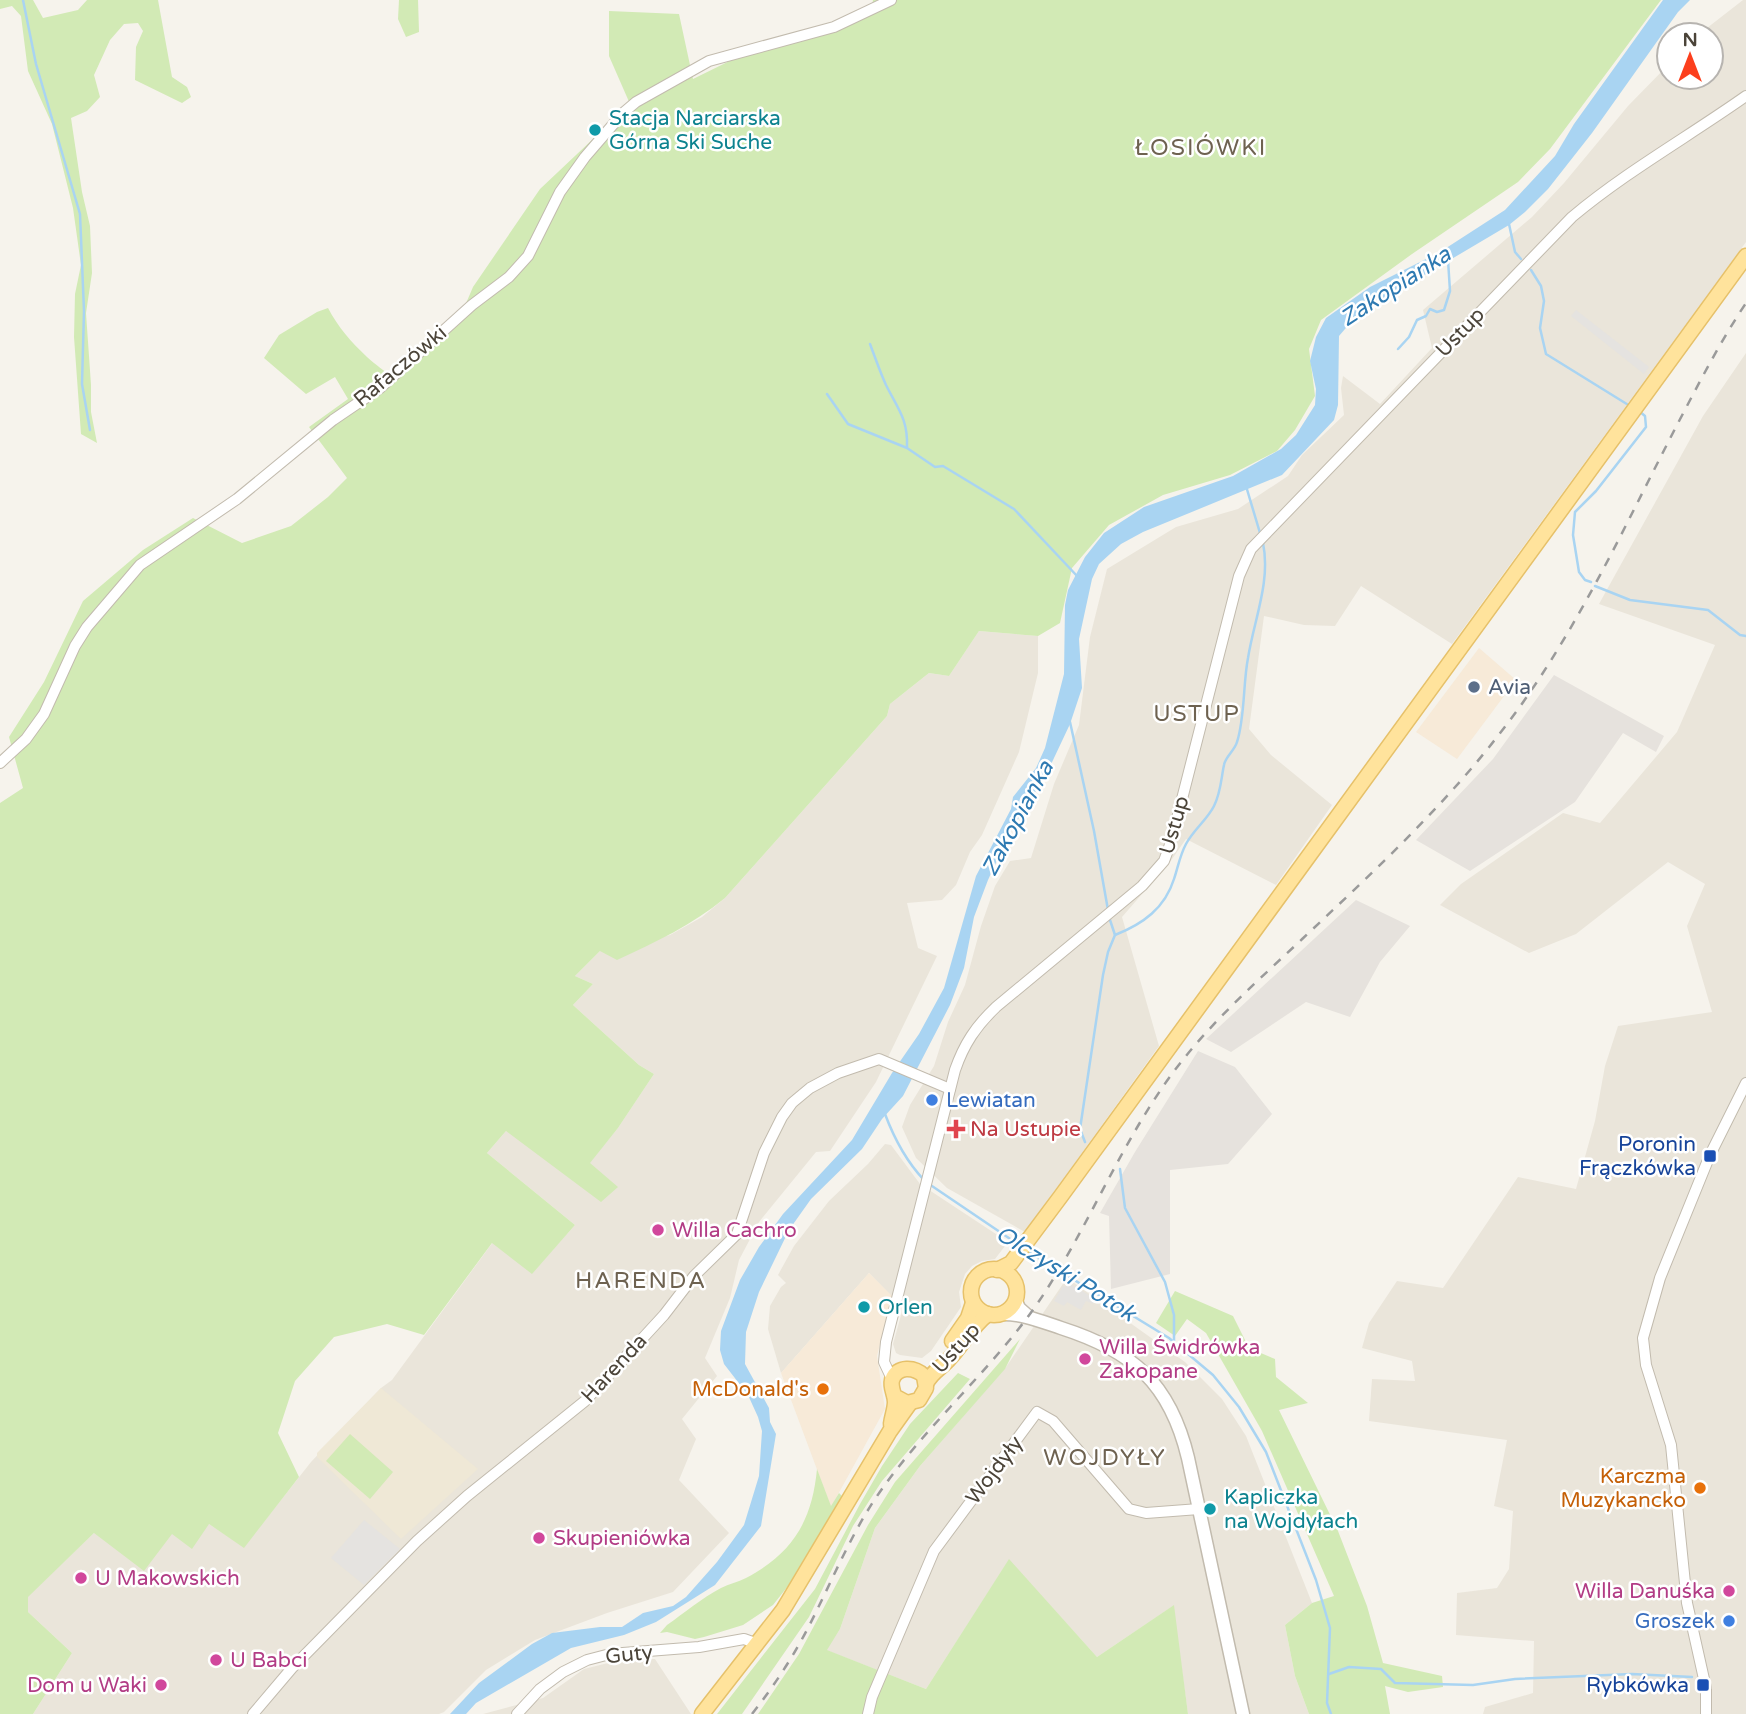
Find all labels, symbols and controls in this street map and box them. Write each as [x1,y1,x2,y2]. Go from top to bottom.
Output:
north arrow [1655,21,1725,91]
text: N [1682,29,1698,51]
place label: Stacja Narciarska Górna Ski Suche [609,106,781,155]
marker: Stacja Narciarska Górna Ski Suche [587,122,603,138]
district label: ŁOSIÓWKI [1135,134,1267,162]
water label: Zakopianka [1335,240,1457,333]
street label: Ustup [1431,302,1490,362]
street label: Rafaczówki [349,320,452,412]
place label: Avia [1488,675,1531,700]
marker: Avia [1466,679,1482,695]
district label: USTUP [1153,700,1241,728]
water label: Zakopianka [976,755,1060,881]
street label: Ustup [1154,793,1195,857]
place label: Lewiatan [946,1088,1036,1113]
marker: Lewiatan [924,1092,940,1108]
place label: Na Ustupie [970,1117,1081,1142]
marker: Na Ustupie [948,1121,964,1137]
place label: Poronin Frączkówka [1579,1132,1696,1181]
marker: Poronin Frączkówka [1702,1148,1718,1164]
place label: Willa Cachro [672,1218,797,1243]
water label: Olczyski Potok [990,1220,1142,1329]
marker: Willa Cachro [650,1222,666,1238]
district label: HARENDA [575,1267,707,1295]
place label: Orlen [878,1295,933,1320]
marker: Orlen [856,1299,872,1315]
street label: Ustup [927,1318,986,1379]
street label: Harenda [576,1329,653,1408]
place label: Willa Świdrówka Zakopane [1099,1335,1260,1384]
marker: Willa Świdrówka Zakopane [1077,1351,1093,1367]
place label: McDonald's [692,1377,809,1402]
marker: McDonald's [815,1381,831,1397]
street label: Wojdyły [960,1431,1028,1510]
district label: WOJDYŁY [1043,1444,1167,1472]
place label: Karczma Muzykancko [1560,1464,1686,1513]
marker: Karczma Muzykancko [1692,1480,1708,1496]
place label: Kapliczka na Wojdyłach [1224,1485,1358,1534]
marker: Kapliczka na Wojdyłach [1202,1501,1218,1517]
place label: Skupieniówka [553,1526,691,1551]
marker: Skupieniówka [531,1530,547,1546]
place label: U Makowskich [95,1566,240,1591]
marker: U Makowskich [73,1570,89,1586]
place label: Willa Danuśka [1575,1579,1715,1604]
marker: Willa Danuśka [1721,1583,1737,1599]
place label: Groszek [1635,1609,1715,1634]
marker: Groszek [1721,1613,1737,1629]
street label: Guty [604,1640,654,1669]
place label: U Babci [230,1648,307,1673]
marker: U Babci [208,1652,224,1668]
place label: Dom u Waki [27,1673,147,1698]
place label: Rybkówka [1586,1673,1689,1698]
marker: Dom u Waki [153,1677,169,1693]
marker: Rybkówka [1695,1677,1711,1693]

